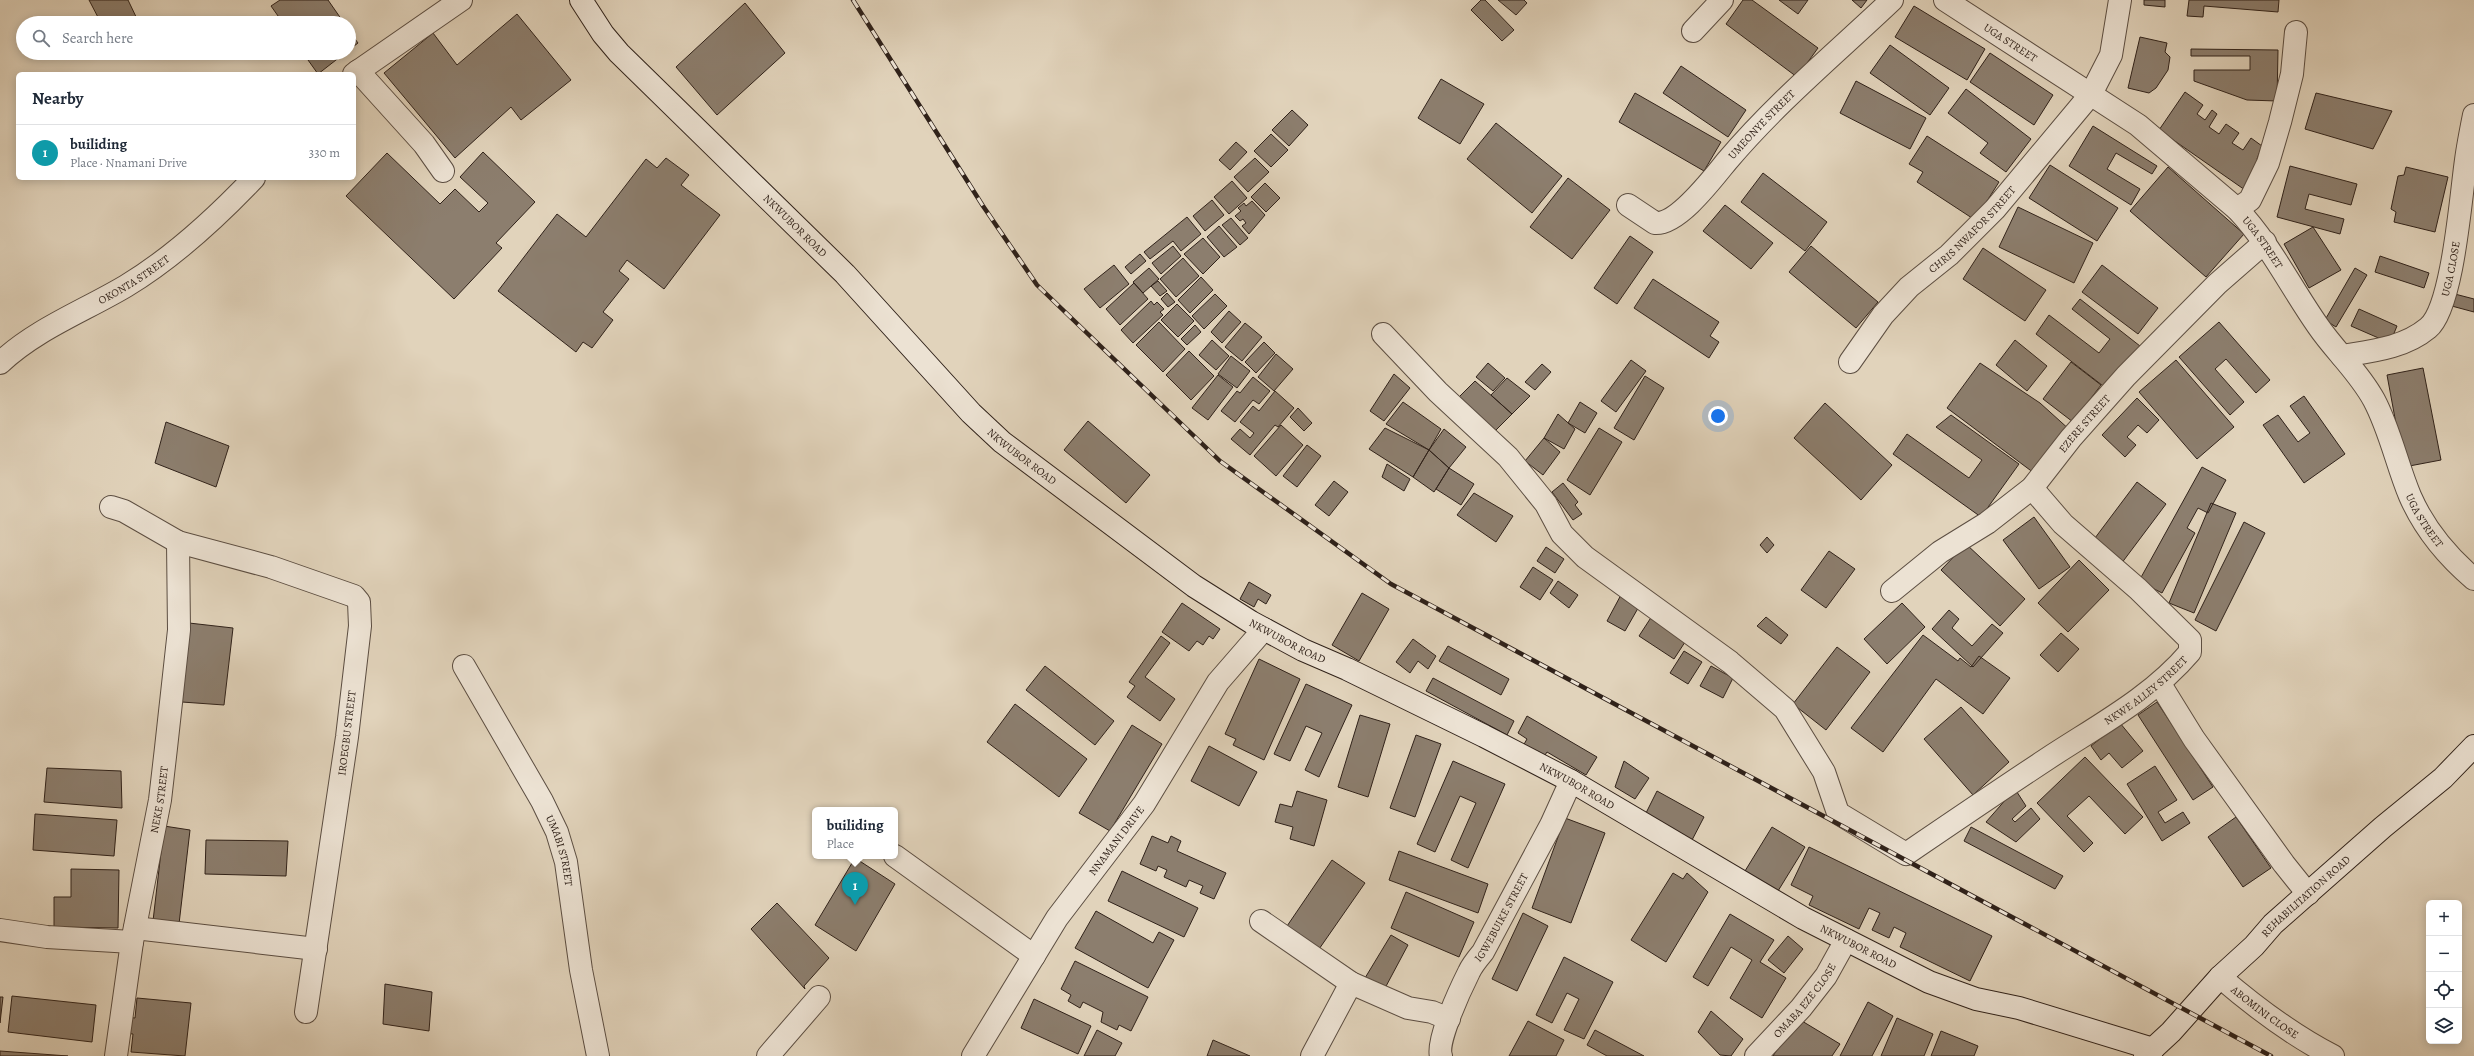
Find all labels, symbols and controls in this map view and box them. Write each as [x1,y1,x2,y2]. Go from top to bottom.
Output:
search box [16,16,356,60]
street label: UGA STREET [1981,19,2040,65]
icon: search [30,27,52,49]
text: Search here [62,28,133,48]
street label: UMEONYE STREET [1724,86,1798,162]
text: Nearby [32,87,83,110]
text: builiding [70,134,127,154]
text: 1 [43,144,47,161]
text: 330 m [309,144,340,161]
text: Place · Nnamani Drive [70,154,187,171]
street label: CHRIS NWAFOR STREET [1925,183,2019,276]
street label: NKWUBOR ROAD [760,191,831,260]
street label: UGA STREET [2239,213,2287,271]
street label: UGA CLOSE [2437,240,2463,298]
street label: OKONTA STREET [95,251,172,308]
street label: EZERE STREET [2055,391,2114,456]
your location [1708,406,1728,426]
street label: NKWUBOR ROAD [984,425,1060,488]
street label: UGA STREET [2402,491,2447,550]
street label: NKWUBOR ROAD [1247,615,1328,667]
street label: NKWE ALLEY STREET [2101,653,2191,728]
street label: IROEGBU STREET [334,690,360,776]
street label: NKWUBOR ROAD [1537,759,1618,813]
street label: NEKE STREET [146,765,171,835]
street label: NNAMANI DRIVE [1085,803,1147,878]
popup [812,807,898,859]
street label: UMABI STREET [542,812,577,887]
text: builiding [826,815,884,835]
text: Place [826,835,854,852]
street label: REHABILITATION ROAD [2258,852,2354,940]
street label: IGWEBUIKE STREET [1470,870,1531,965]
pin: 1 [842,872,868,905]
map controls [2426,900,2462,1044]
button: + [2426,900,2462,936]
street label: NKWUBOR ROAD [1818,920,1900,972]
button: − [2426,936,2462,972]
street label: OMABA EZE CLOSE [1770,960,1839,1041]
button: locate [2426,972,2462,1008]
street label: ABOMINI CLOSE [2227,981,2302,1042]
button: layers [2426,1008,2462,1044]

